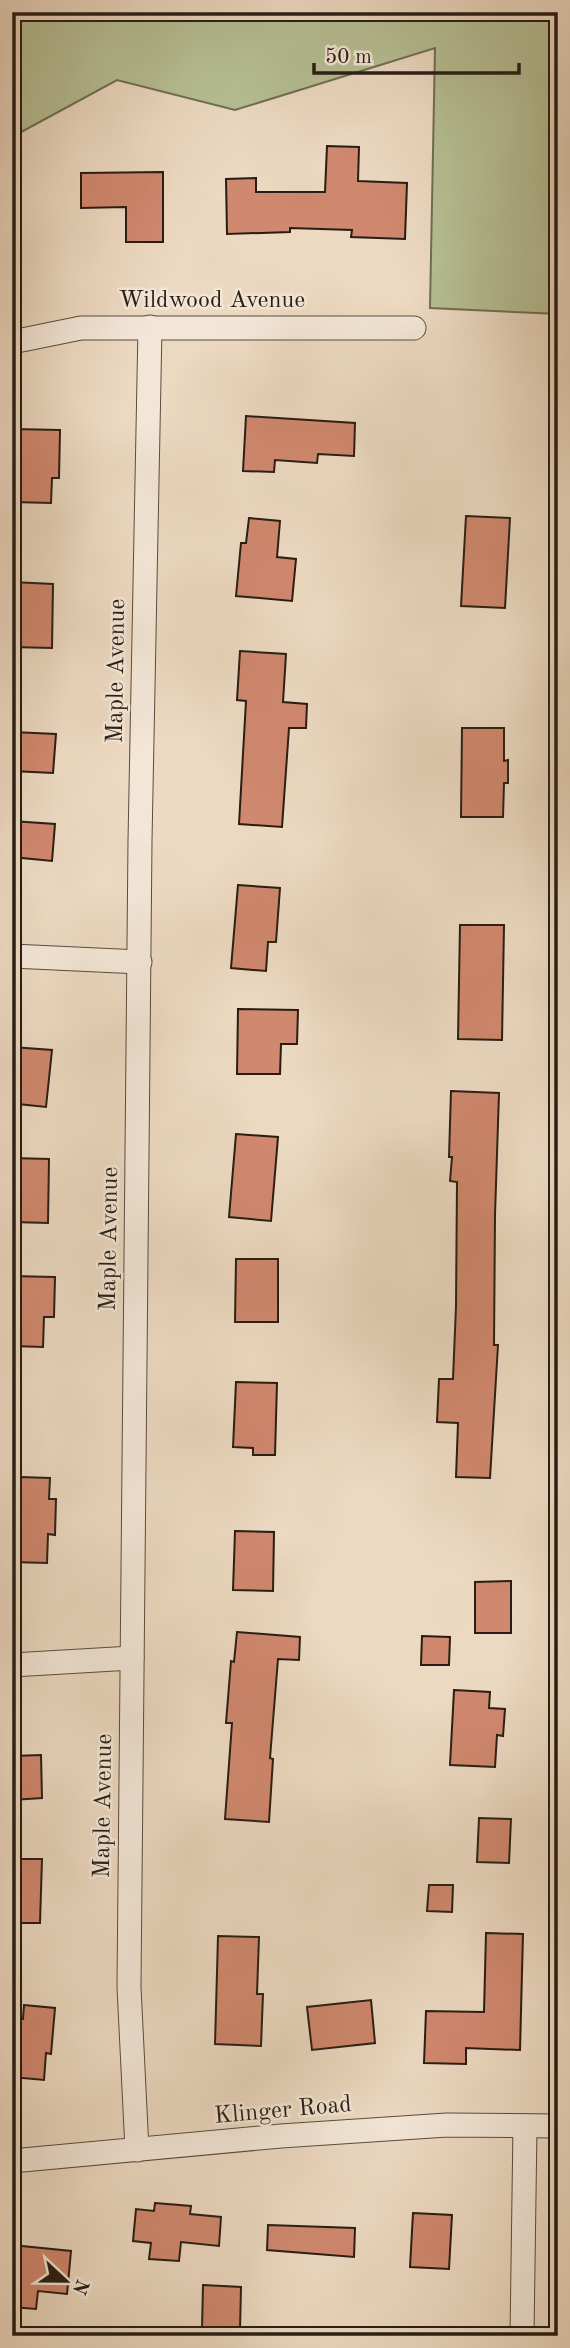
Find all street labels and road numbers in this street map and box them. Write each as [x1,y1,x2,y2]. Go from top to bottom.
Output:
street label: Wildwood Avenue [119,289,305,313]
street label: Maple Avenue [104,598,130,744]
street label: Maple Avenue [97,1166,123,1312]
street label: Maple Avenue [91,1733,117,1879]
street label: Klinger Road [213,2093,353,2129]

